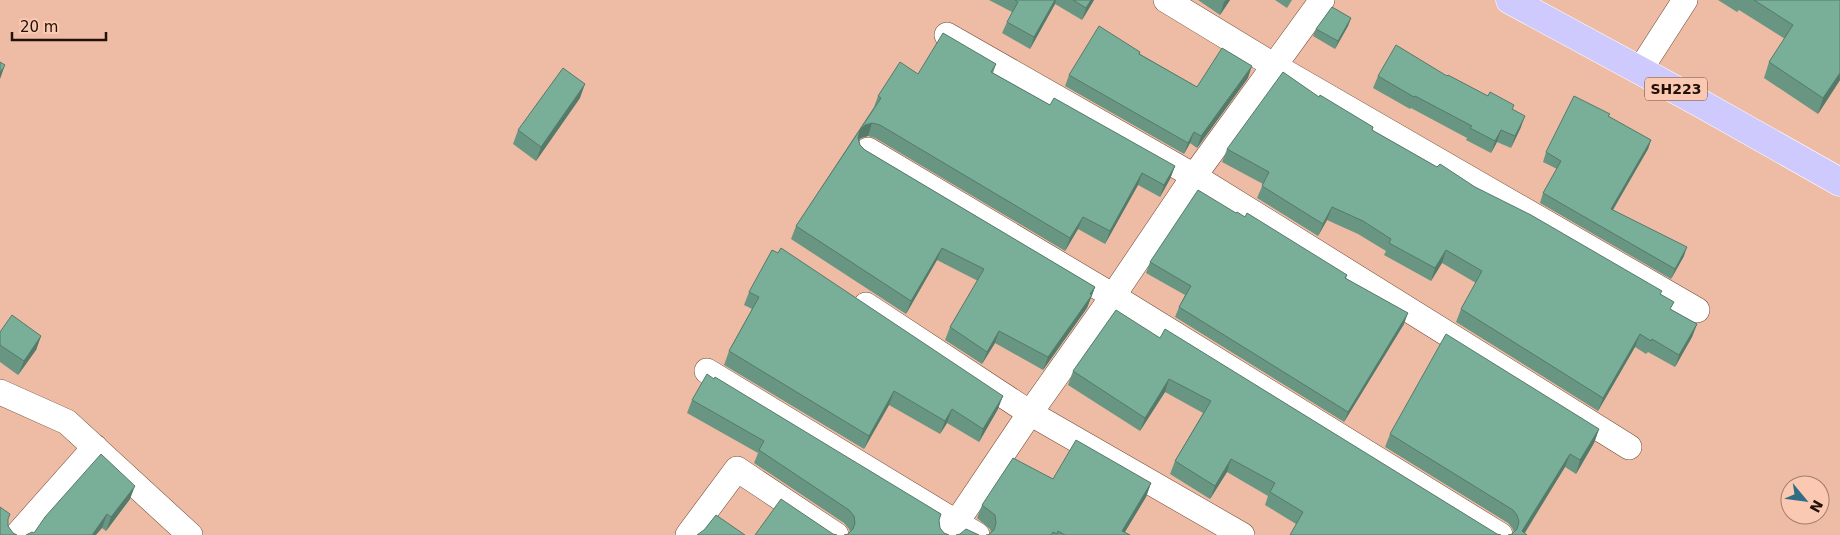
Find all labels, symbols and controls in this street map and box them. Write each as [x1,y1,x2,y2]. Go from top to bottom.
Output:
scale bar [12,10,106,42]
text: 20 m [20,18,58,36]
road number: SH223 [1645,78,1707,100]
north arrow [1780,475,1830,525]
text: N [1807,497,1826,515]

